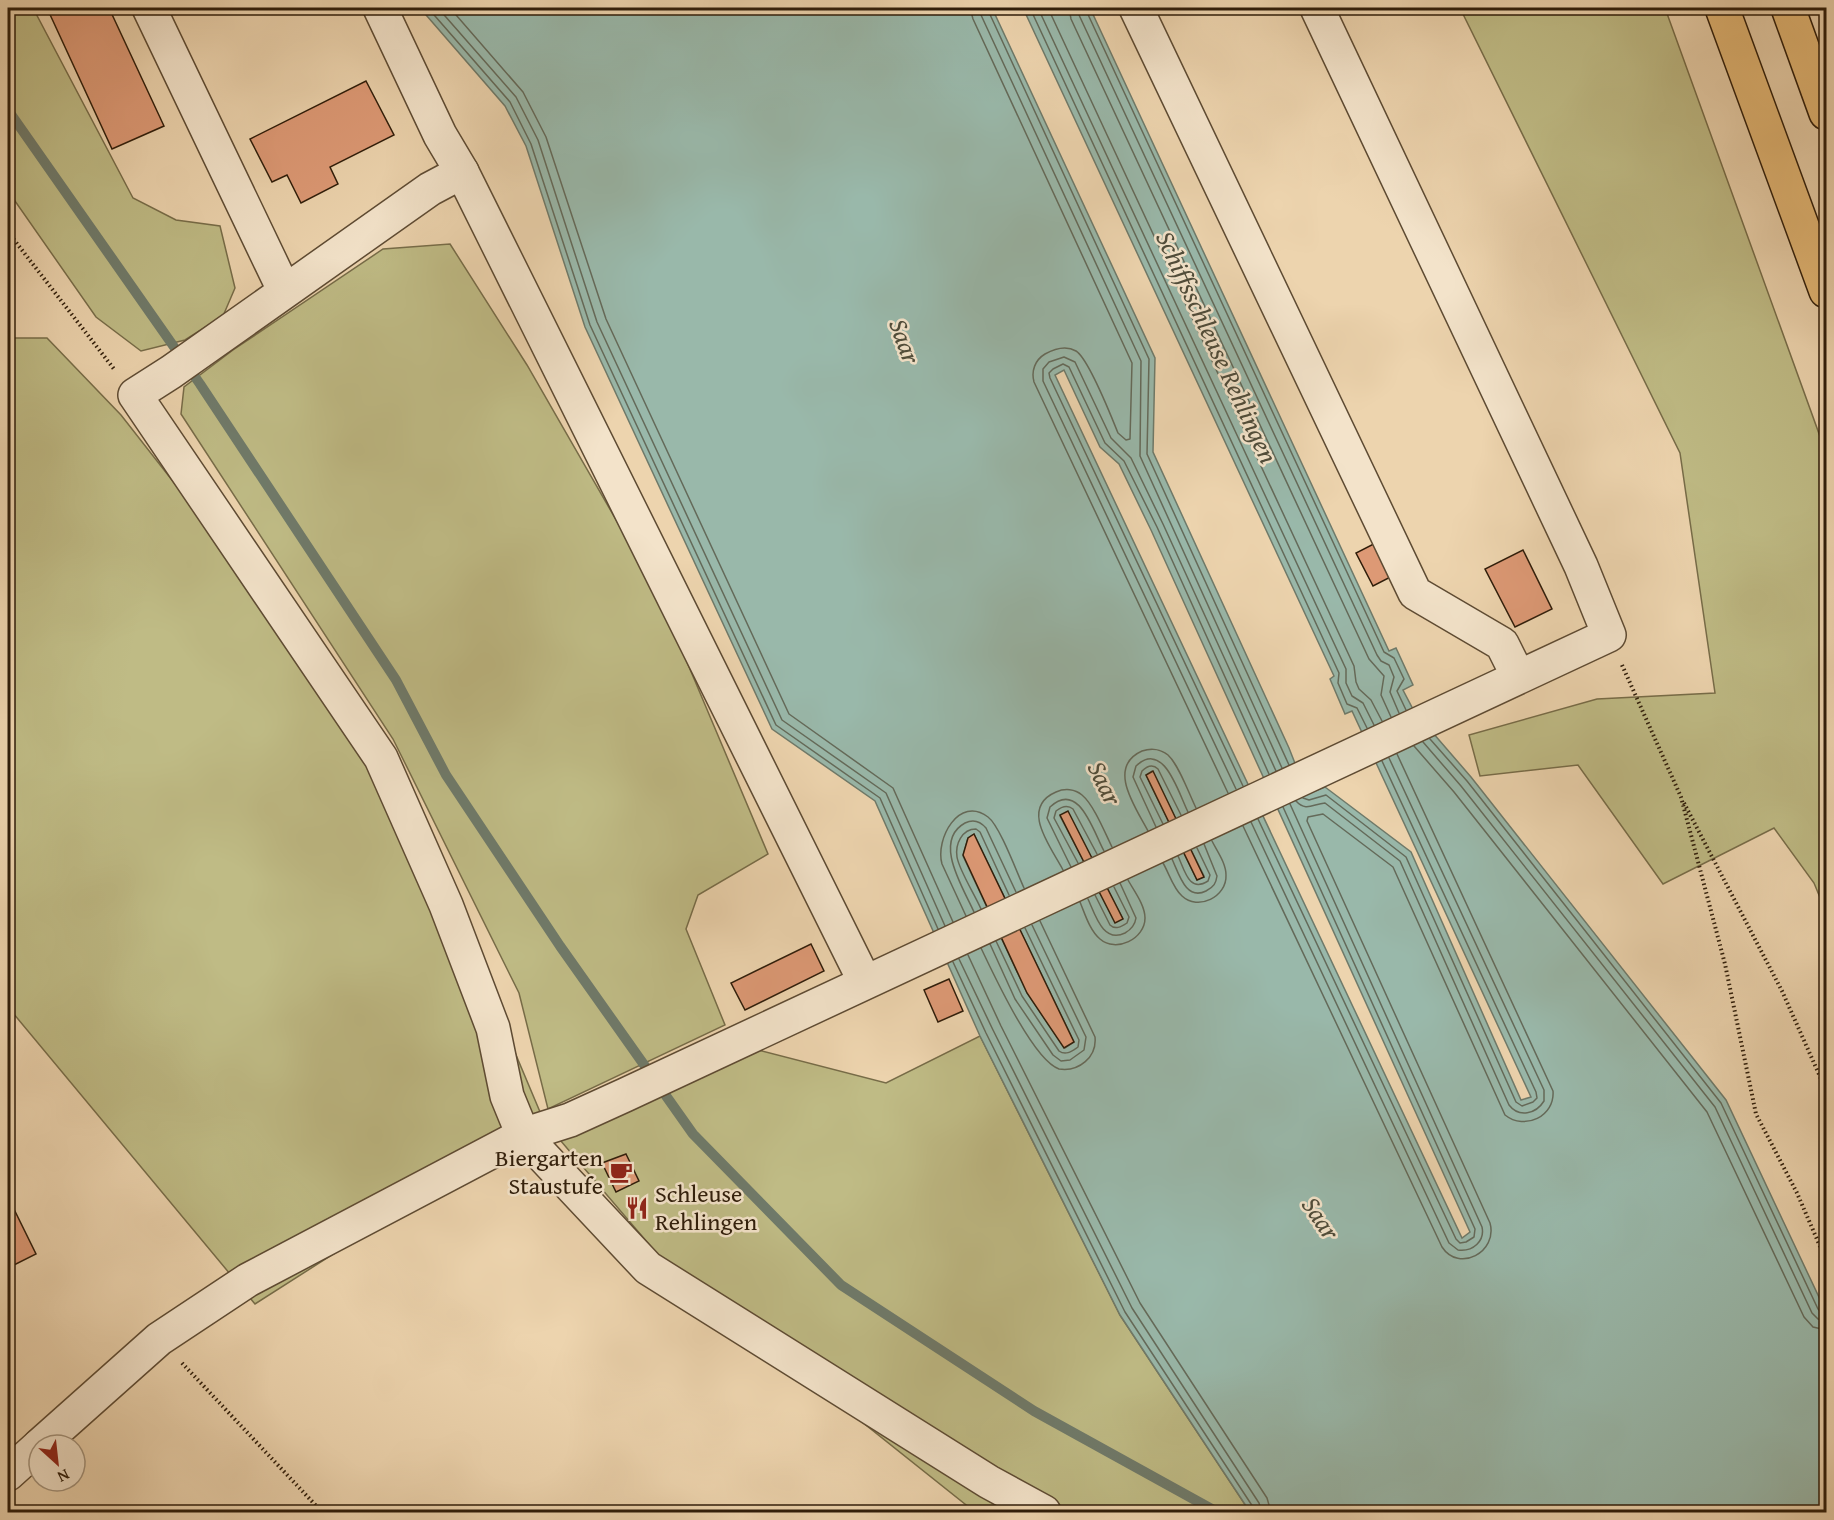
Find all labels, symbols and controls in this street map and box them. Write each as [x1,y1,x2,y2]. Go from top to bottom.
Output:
water label: Schiffsschleuse Rehlingen [1146,224,1289,470]
water label: Saar [879,313,932,370]
water label: Saar [1078,754,1133,813]
place label: Biergarten Staustufe [495,1140,604,1203]
cafe icon: Biergarten Staustufe [608,1159,634,1185]
place label: Schleuse Rehlingen [655,1176,758,1239]
water label: Saar [1293,1188,1351,1249]
restaurant icon: Schleuse Rehlingen [624,1195,650,1221]
north arrow [27,1433,87,1493]
text: N [53,1463,74,1490]

